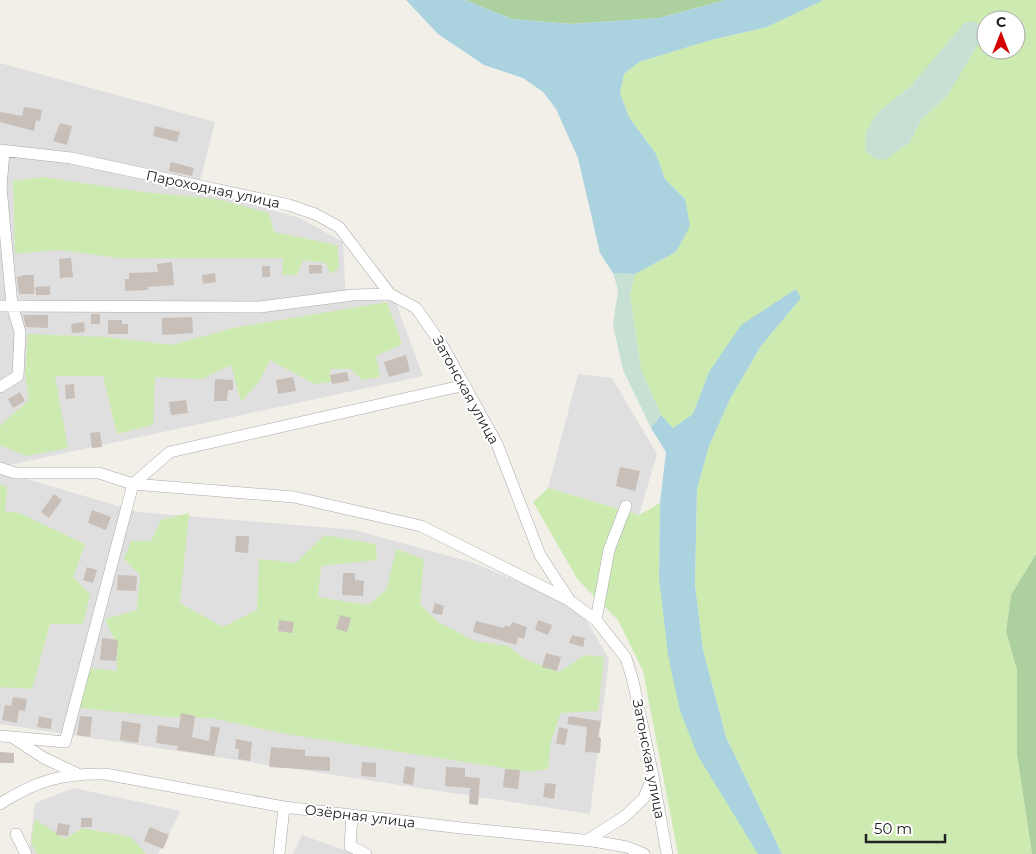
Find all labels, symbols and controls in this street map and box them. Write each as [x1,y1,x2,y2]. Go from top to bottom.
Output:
north arrow [976,10,1026,60]
text: С [996,13,1006,31]
street label: Пароходная улица [144,166,282,212]
street label: Затонская улица [429,333,503,447]
street label: Затонская улица [629,698,669,820]
street label: Озёрная улица [304,800,416,832]
scale bar [866,812,945,844]
text: 50 m [874,819,912,838]

